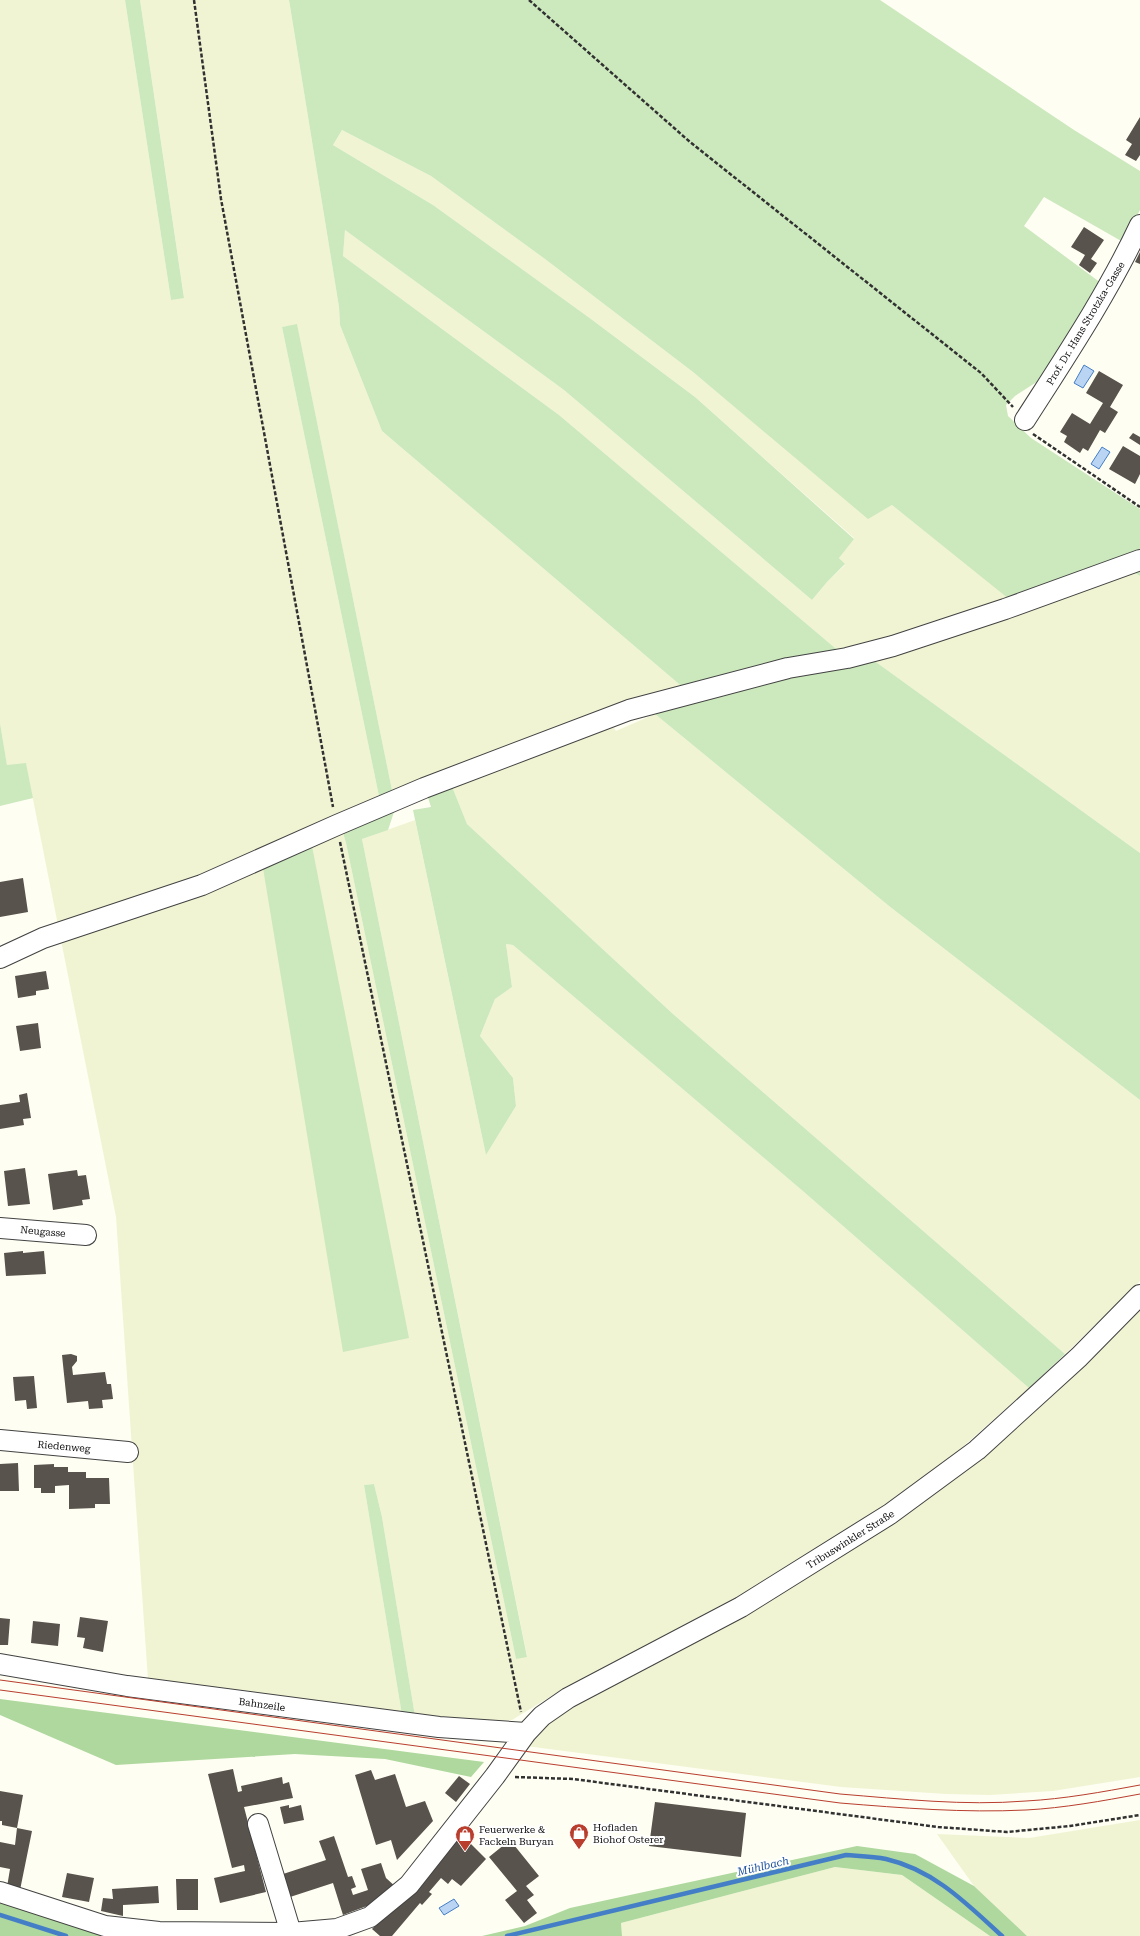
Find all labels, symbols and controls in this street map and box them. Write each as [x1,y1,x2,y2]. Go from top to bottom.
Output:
street label: Prof. Dr. Hans Strotzka-Gasse [1044,259,1127,387]
street label: Neugasse [20,1224,67,1239]
street label: Riedenweg [37,1439,91,1454]
street label: Tribuswinkler Straße [804,1508,897,1571]
street label: Bahnzeile [238,1696,286,1713]
shop icon: Hofladen Biohof Osterer [568,1822,590,1850]
place label: Hofladen Biohof Osterer [593,1822,663,1845]
shop icon: Feuerwerke & Fackeln Buryan [454,1824,476,1852]
place label: Feuerwerke & Fackeln Buryan [479,1824,554,1847]
water label: Mühlbach [735,1854,790,1879]

